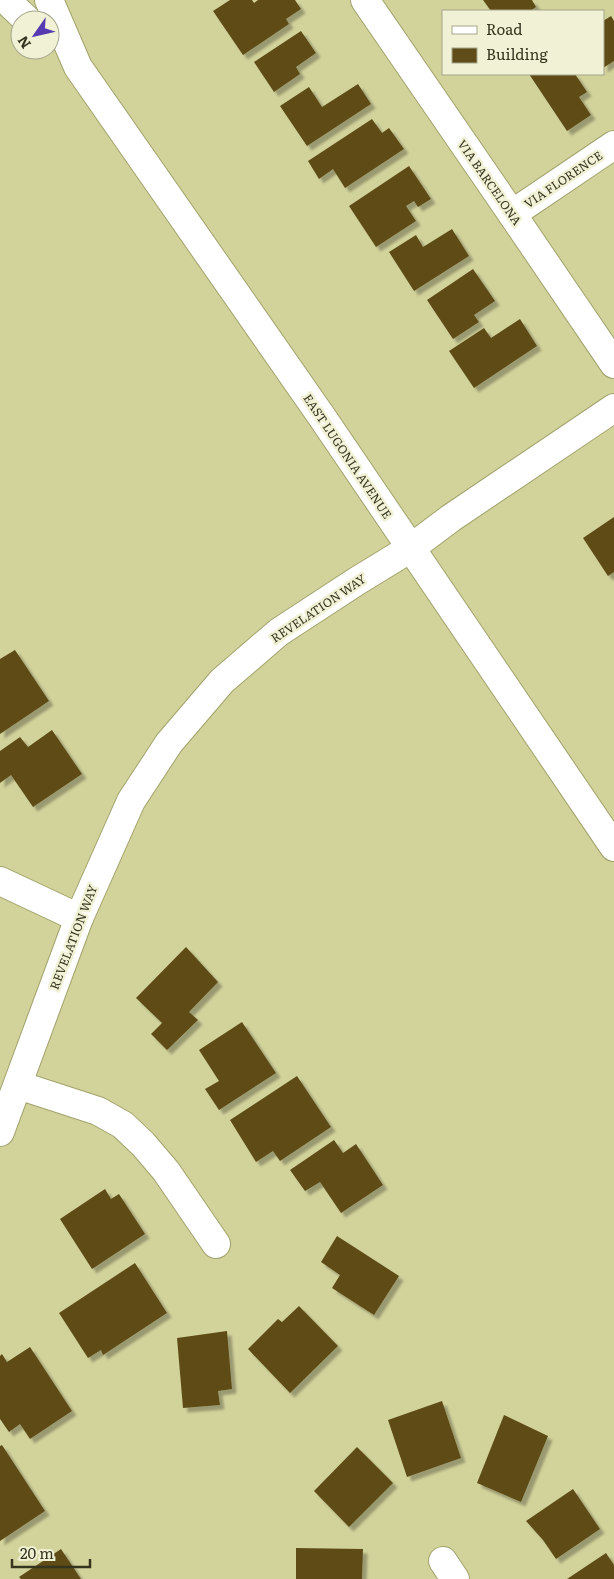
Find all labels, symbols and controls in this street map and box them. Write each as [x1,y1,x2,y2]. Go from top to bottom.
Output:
north arrow [10,10,60,60]
legend [442,10,604,75]
text: Road [486,17,522,40]
text: N [12,32,35,53]
text: Building [486,42,548,65]
street label: VIA BARCELONA [454,136,526,229]
street label: VIA FLORENCE [520,146,606,212]
street label: EAST LUGONIA AVENUE [299,390,397,522]
street label: REVELATION WAY [267,569,369,647]
street label: REVELATION WAY [45,881,101,992]
scale bar [12,1536,90,1568]
text: 20 m [20,1541,54,1564]

